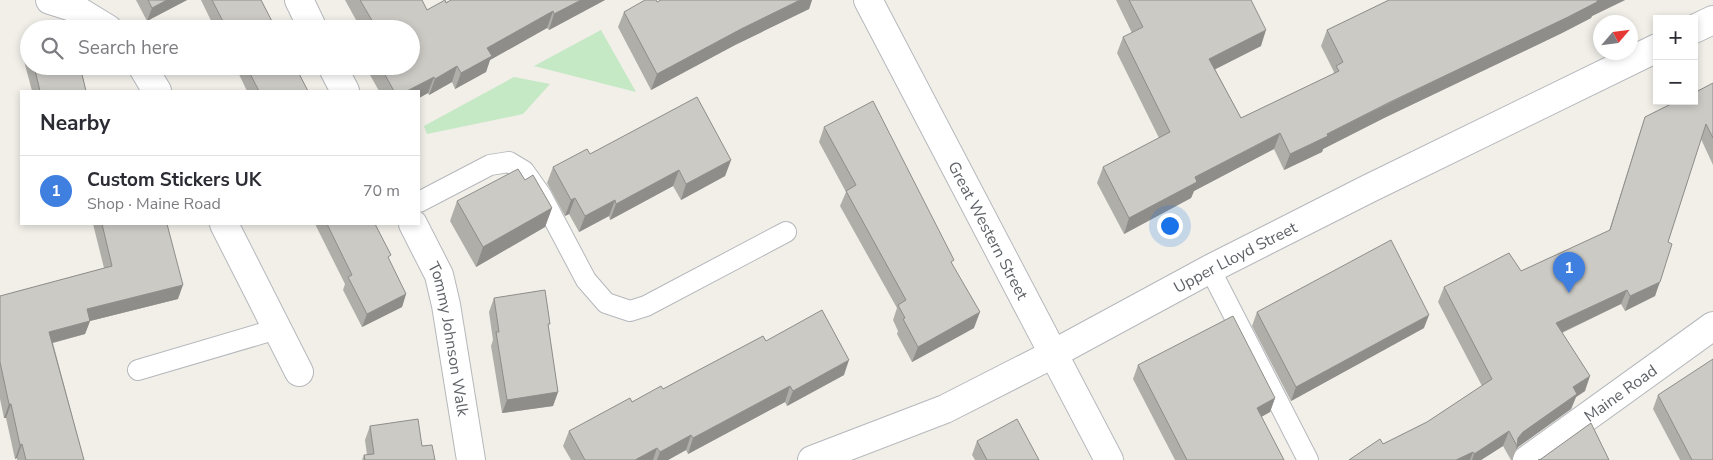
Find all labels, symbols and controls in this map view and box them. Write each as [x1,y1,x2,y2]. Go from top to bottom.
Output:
north arrow [1593,15,1638,60]
map controls [1653,15,1698,105]
button: + [1653,15,1698,60]
search box [20,20,420,75]
icon: search [38,34,66,62]
text: Search here [78,35,179,61]
button: − [1653,60,1698,105]
text: Nearby [40,109,110,137]
street label: Great Western Street [942,158,1033,304]
text: Custom Stickers UK [87,167,261,193]
text: 1 [51,180,61,202]
text: 70 m [363,180,400,202]
text: Shop · Maine Road [87,193,221,215]
your location [1157,213,1183,239]
street label: Upper Lloyd Street [1170,217,1301,299]
pin: 1 [1553,252,1585,293]
street label: Tommy Johnson Walk [422,258,474,419]
street label: Maine Road [1580,360,1662,427]

